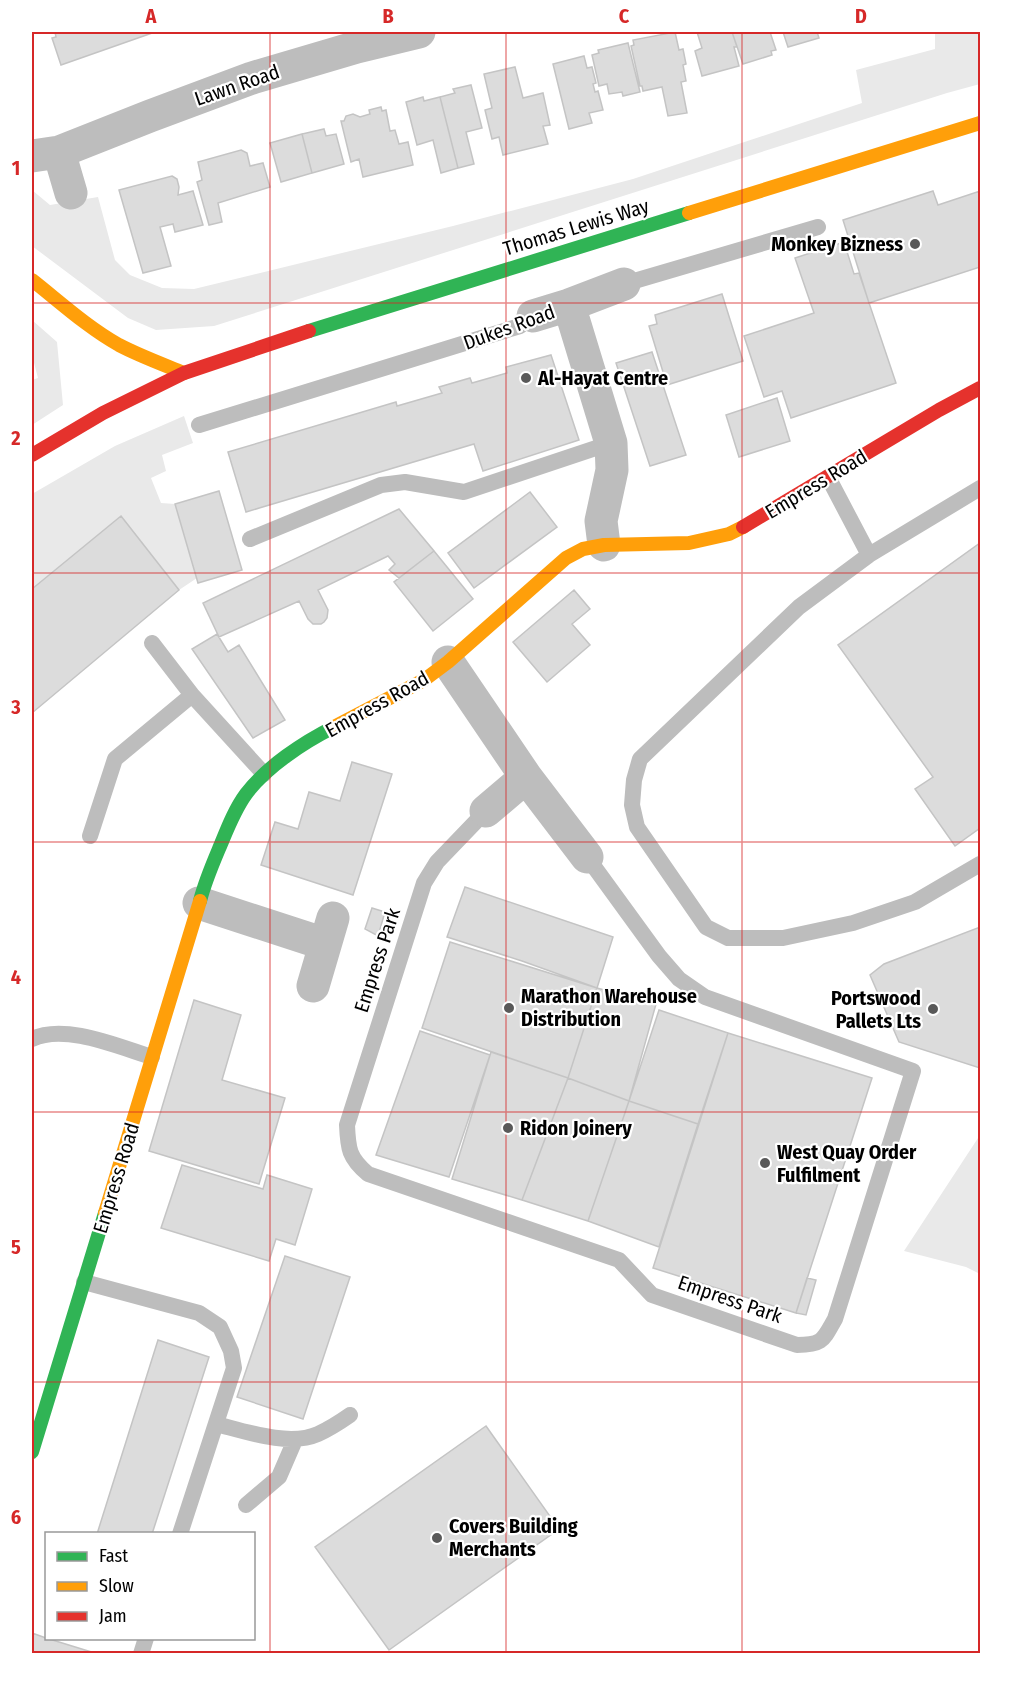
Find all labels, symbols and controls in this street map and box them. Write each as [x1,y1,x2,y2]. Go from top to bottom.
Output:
text: A [145,4,158,28]
text: B [382,4,394,28]
text: C [619,4,630,28]
text: D [855,4,867,28]
street label: Lawn Road [191,59,283,111]
text: 1 [12,156,20,180]
street label: Thomas Lewis Way [500,193,652,261]
place label: Monkey Bizness [771,232,903,256]
marker: Monkey Bizness [908,237,922,251]
street label: Dukes Road [460,299,558,355]
place label: Al-Hayat Centre [537,366,668,390]
marker: Al-Hayat Centre [519,371,533,385]
text: 2 [10,426,21,450]
street label: Empress Road [761,444,871,524]
street label: Empress Road [321,666,433,742]
text: 3 [10,695,21,719]
street label: Empress Park [349,904,405,1015]
text: 4 [11,965,21,989]
place label: Marathon Warehouse Distribution [521,984,697,1031]
place label: Portswood Pallets Lts [831,986,921,1033]
marker: Marathon Warehouse Distribution [502,1001,516,1015]
marker: Portswood Pallets Lts [926,1002,940,1016]
place label: Ridon Joinery [520,1116,632,1140]
street label: Empress Road [88,1120,144,1236]
marker: Ridon Joinery [501,1121,515,1135]
place label: West Quay Order Fulfilment [777,1140,917,1187]
marker: West Quay Order Fulfilment [758,1156,772,1170]
text: 5 [11,1235,21,1259]
street label: Empress Park [675,1270,786,1328]
text: 6 [11,1505,21,1529]
place label: Covers Building Merchants [449,1514,578,1561]
marker: Covers Building Merchants [430,1531,444,1545]
legend [45,1532,255,1640]
text: Fast [99,1545,128,1567]
text: Slow [99,1575,134,1597]
text: Jam [99,1605,127,1627]

